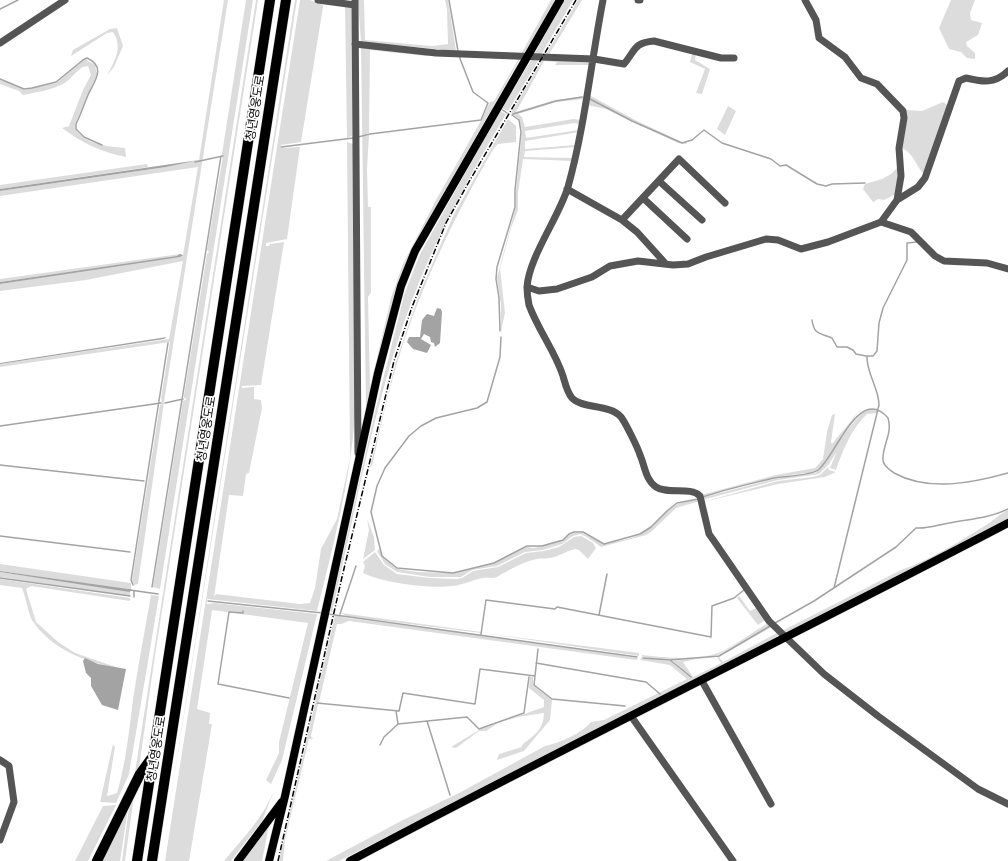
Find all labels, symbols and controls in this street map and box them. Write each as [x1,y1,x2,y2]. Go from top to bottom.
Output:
street label: 청년영웅도로 [244,74,268,142]
street label: 청년영웅도로 [195,395,219,463]
street label: 청년영웅도로 [145,715,169,783]

